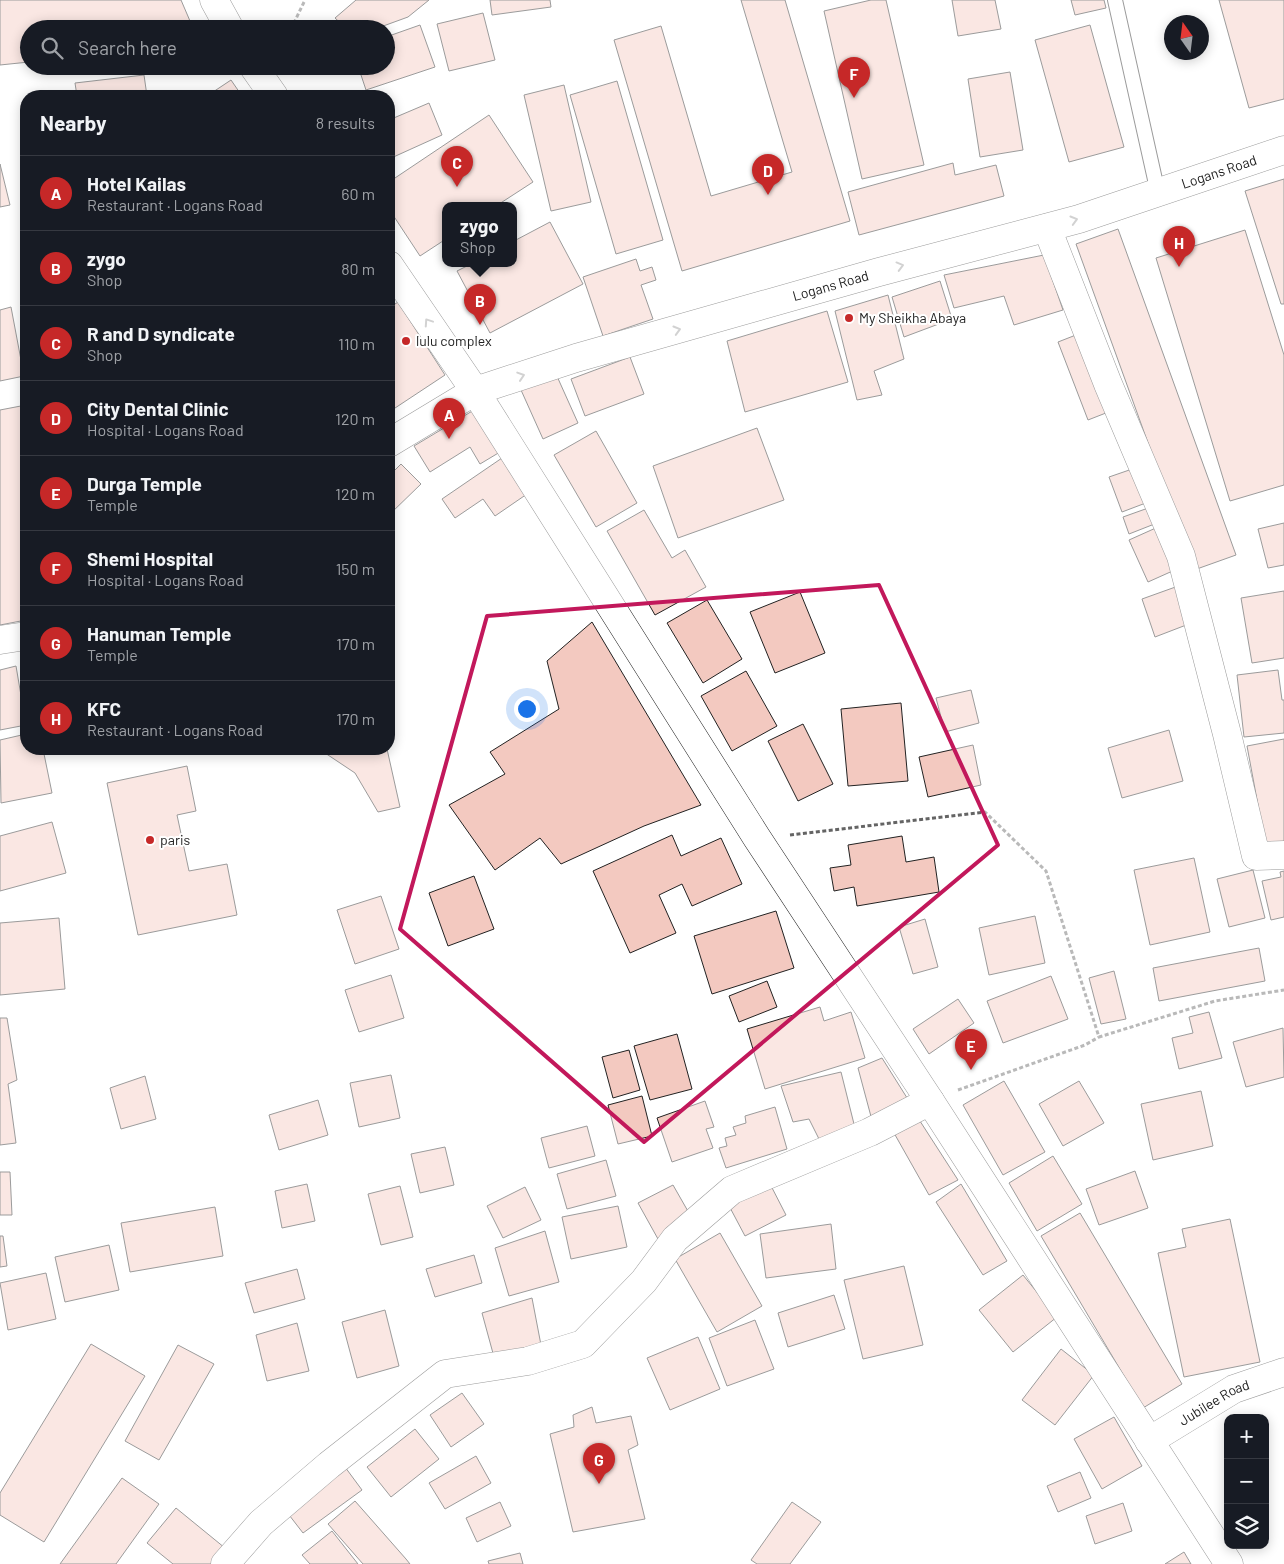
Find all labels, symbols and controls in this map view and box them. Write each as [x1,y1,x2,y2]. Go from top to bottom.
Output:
north arrow [1164,15,1209,60]
search box [20,20,395,75]
icon: search [38,34,66,62]
text: Search here [78,36,177,59]
pin: F [838,57,870,98]
text: Nearby [40,110,106,135]
text: 8 results [316,113,375,132]
pin: C [441,146,473,187]
street label: Logans Road [1179,151,1259,192]
pin: D [752,154,784,195]
text: Hotel Kailas [87,172,186,195]
text: A [51,184,61,203]
text: 60 m [341,184,375,203]
text: Restaurant · Logans Road [87,195,263,214]
popup [442,202,517,267]
text: zygo [460,214,499,237]
one-way arrow [1070,216,1078,226]
pin: H [1163,226,1195,267]
text: Shop [460,237,496,256]
text: zygo [87,247,126,270]
text: B [51,259,61,278]
text: 80 m [341,259,375,278]
one-way arrow [896,261,905,272]
street label: Logans Road [791,266,871,304]
text: Shop [87,270,122,289]
pin: B [464,284,496,325]
place label: My Sheikha Abaya [859,309,966,326]
marker: My Sheikha Abaya [843,312,855,324]
one-way arrow [425,318,434,328]
text: R and D syndicate [87,322,235,345]
one-way arrow [672,325,680,335]
place label: lulu complex [416,332,492,349]
text: C [51,334,61,353]
text: 110 m [338,334,375,353]
marker: lulu complex [400,335,412,347]
text: Shop [87,345,122,364]
one-way arrow [516,372,525,382]
text: City Dental Clinic [87,397,229,420]
pin: A [433,398,465,439]
text: D [51,409,61,428]
text: 120 m [335,409,375,428]
text: Hospital · Logans Road [87,420,244,439]
text: Durga Temple [87,472,202,495]
text: E [51,484,61,503]
text: 120 m [335,484,375,503]
text: Temple [87,495,138,514]
text: Shemi Hospital [87,547,213,570]
text: F [52,559,60,578]
text: 150 m [336,559,375,578]
text: Hospital · Logans Road [87,570,244,589]
text: Hanuman Temple [87,622,231,645]
text: G [51,634,61,653]
text: 170 m [336,634,375,653]
text: Temple [87,645,138,664]
your location [514,696,540,722]
text: KFC [87,697,121,720]
text: H [51,709,61,728]
text: 170 m [336,709,375,728]
text: Restaurant · Logans Road [87,720,263,739]
place label: paris [160,831,191,848]
marker: paris [144,834,156,846]
pin: E [955,1029,987,1070]
street label: Jubilee Road [1176,1375,1251,1429]
map controls [1224,1414,1269,1549]
button: + [1224,1414,1269,1459]
pin: G [583,1443,615,1484]
button: − [1224,1459,1269,1504]
button: layers [1224,1504,1269,1549]

